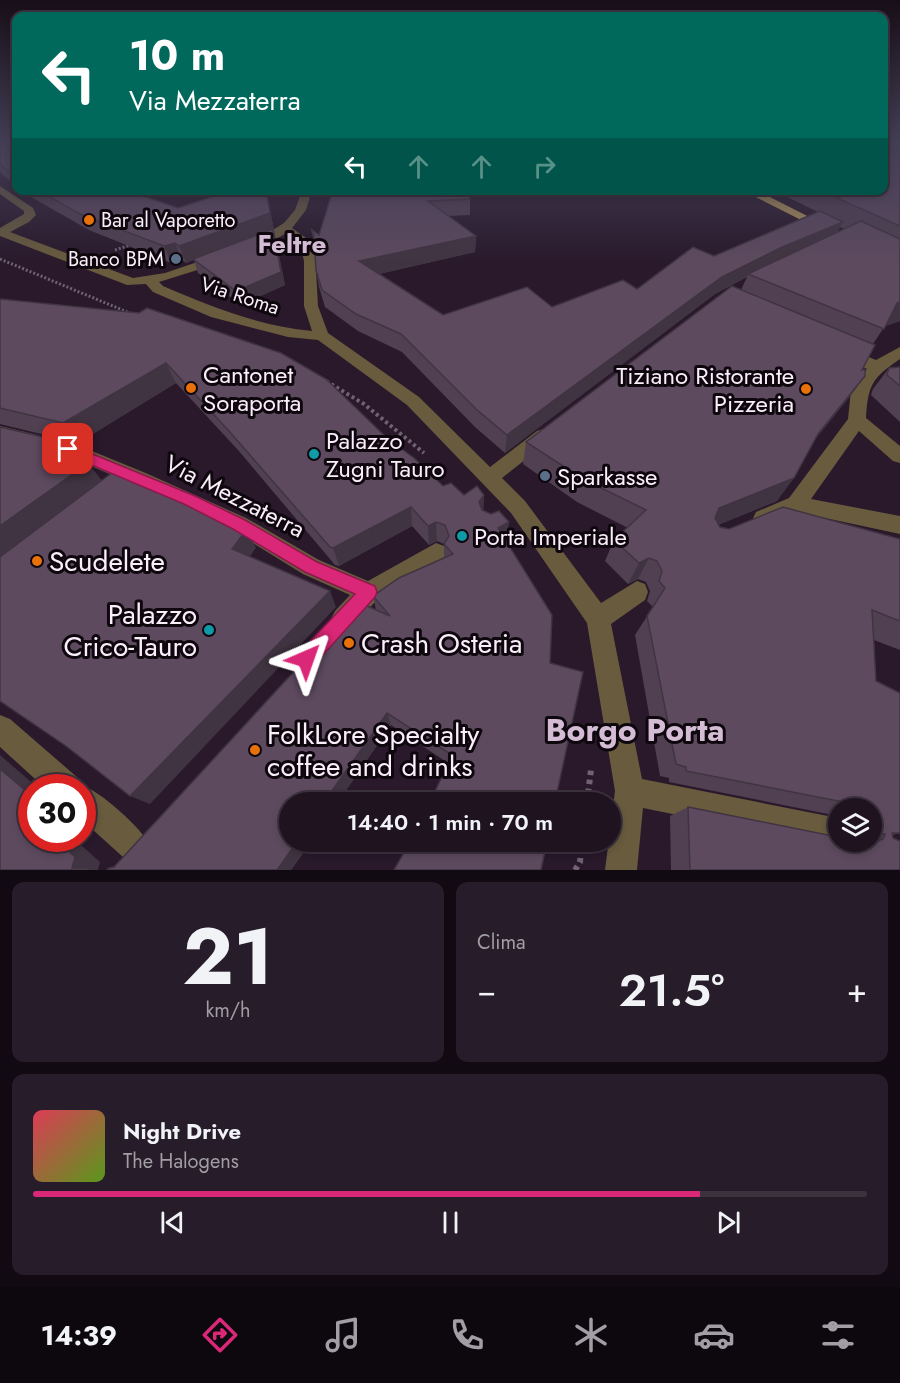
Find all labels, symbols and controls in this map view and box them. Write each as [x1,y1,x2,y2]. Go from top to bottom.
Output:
text: 10 m [129,25,225,86]
icon: left [30,36,108,114]
text: Via Mezzaterra [129,81,301,120]
icon: left [339,150,372,183]
icon: ahead [402,150,435,183]
icon: ahead [465,150,498,183]
icon: right [528,150,561,183]
place label: Bar al Vaporetto [101,206,235,235]
marker: Bar al Vaporetto [82,213,96,227]
district label: Feltre [258,225,327,263]
place label: Banco BPM [68,245,164,274]
marker: Banco BPM [169,252,183,266]
street label: Via Roma [197,270,283,322]
place label: Cantonet Soraporta [203,357,301,420]
place label: Tiziano Ristorante Pizzeria [616,358,794,421]
marker: Cantonet Soraporta [184,381,198,395]
marker: Tiziano Ristorante Pizzeria [799,382,813,396]
pin [42,423,93,474]
place label: Palazzo Zugni Tauro [326,423,445,486]
icon: arrive [51,432,84,465]
street label: Via Mezzaterra [159,446,311,546]
marker: Palazzo Zugni Tauro [307,447,321,461]
place label: Sparkasse [557,459,657,494]
marker: Sparkasse [538,469,552,483]
place label: Porta Imperiale [474,519,627,554]
marker: Porta Imperiale [455,529,469,543]
place label: Scudelete [49,541,165,582]
marker: Scudelete [30,554,44,568]
place label: Palazzo Crico-Tauro [64,594,197,667]
marker: Palazzo Crico-Tauro [202,623,216,637]
place label: Crash Osteria [361,623,523,664]
position arrow [274,627,338,691]
marker: Crash Osteria [342,636,356,650]
district label: Borgo Porta [545,707,725,753]
place label: FolkLore Specialty coffee and drinks [267,714,480,787]
marker: FolkLore Specialty coffee and drinks [248,743,262,757]
speed limit sign: 30 [18,774,96,852]
map controls [828,798,882,852]
button: layers [828,798,882,852]
text: 14:40 · 1 min · 70 m [347,806,553,838]
text: 21 [183,901,273,1013]
text: Clima [477,928,526,957]
text: 21.5° [619,958,724,1023]
text: − [477,967,496,1014]
text: + [847,967,867,1014]
text: km/h [205,996,251,1025]
text: Night Drive [123,1115,241,1147]
text: The Halogens [123,1147,239,1176]
icon: previous [156,1206,189,1239]
icon: pause [434,1206,467,1239]
icon: next [712,1206,745,1239]
icon: directions [199,1314,241,1356]
icon: music [322,1314,364,1356]
icon: phone [446,1314,488,1356]
icon: climate [570,1314,612,1356]
icon: car [693,1314,735,1356]
icon: filters [817,1314,859,1356]
text: 14:39 [41,1316,117,1355]

